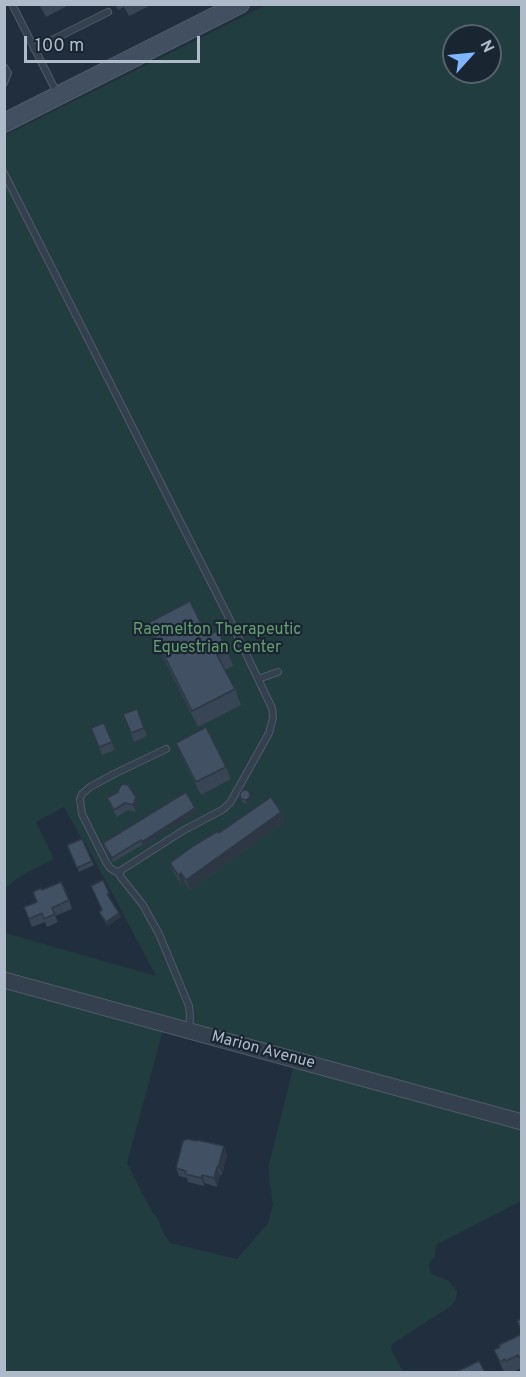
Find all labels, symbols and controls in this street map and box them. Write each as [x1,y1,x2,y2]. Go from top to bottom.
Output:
scale bar [27,24,202,62]
north arrow [442,24,502,84]
text: 100 m [35,35,84,58]
text: N [475,37,498,56]
park label: Raemelton Therapeutic Equestrian Center [133,621,301,659]
street label: Marion Avenue [209,1028,317,1074]

